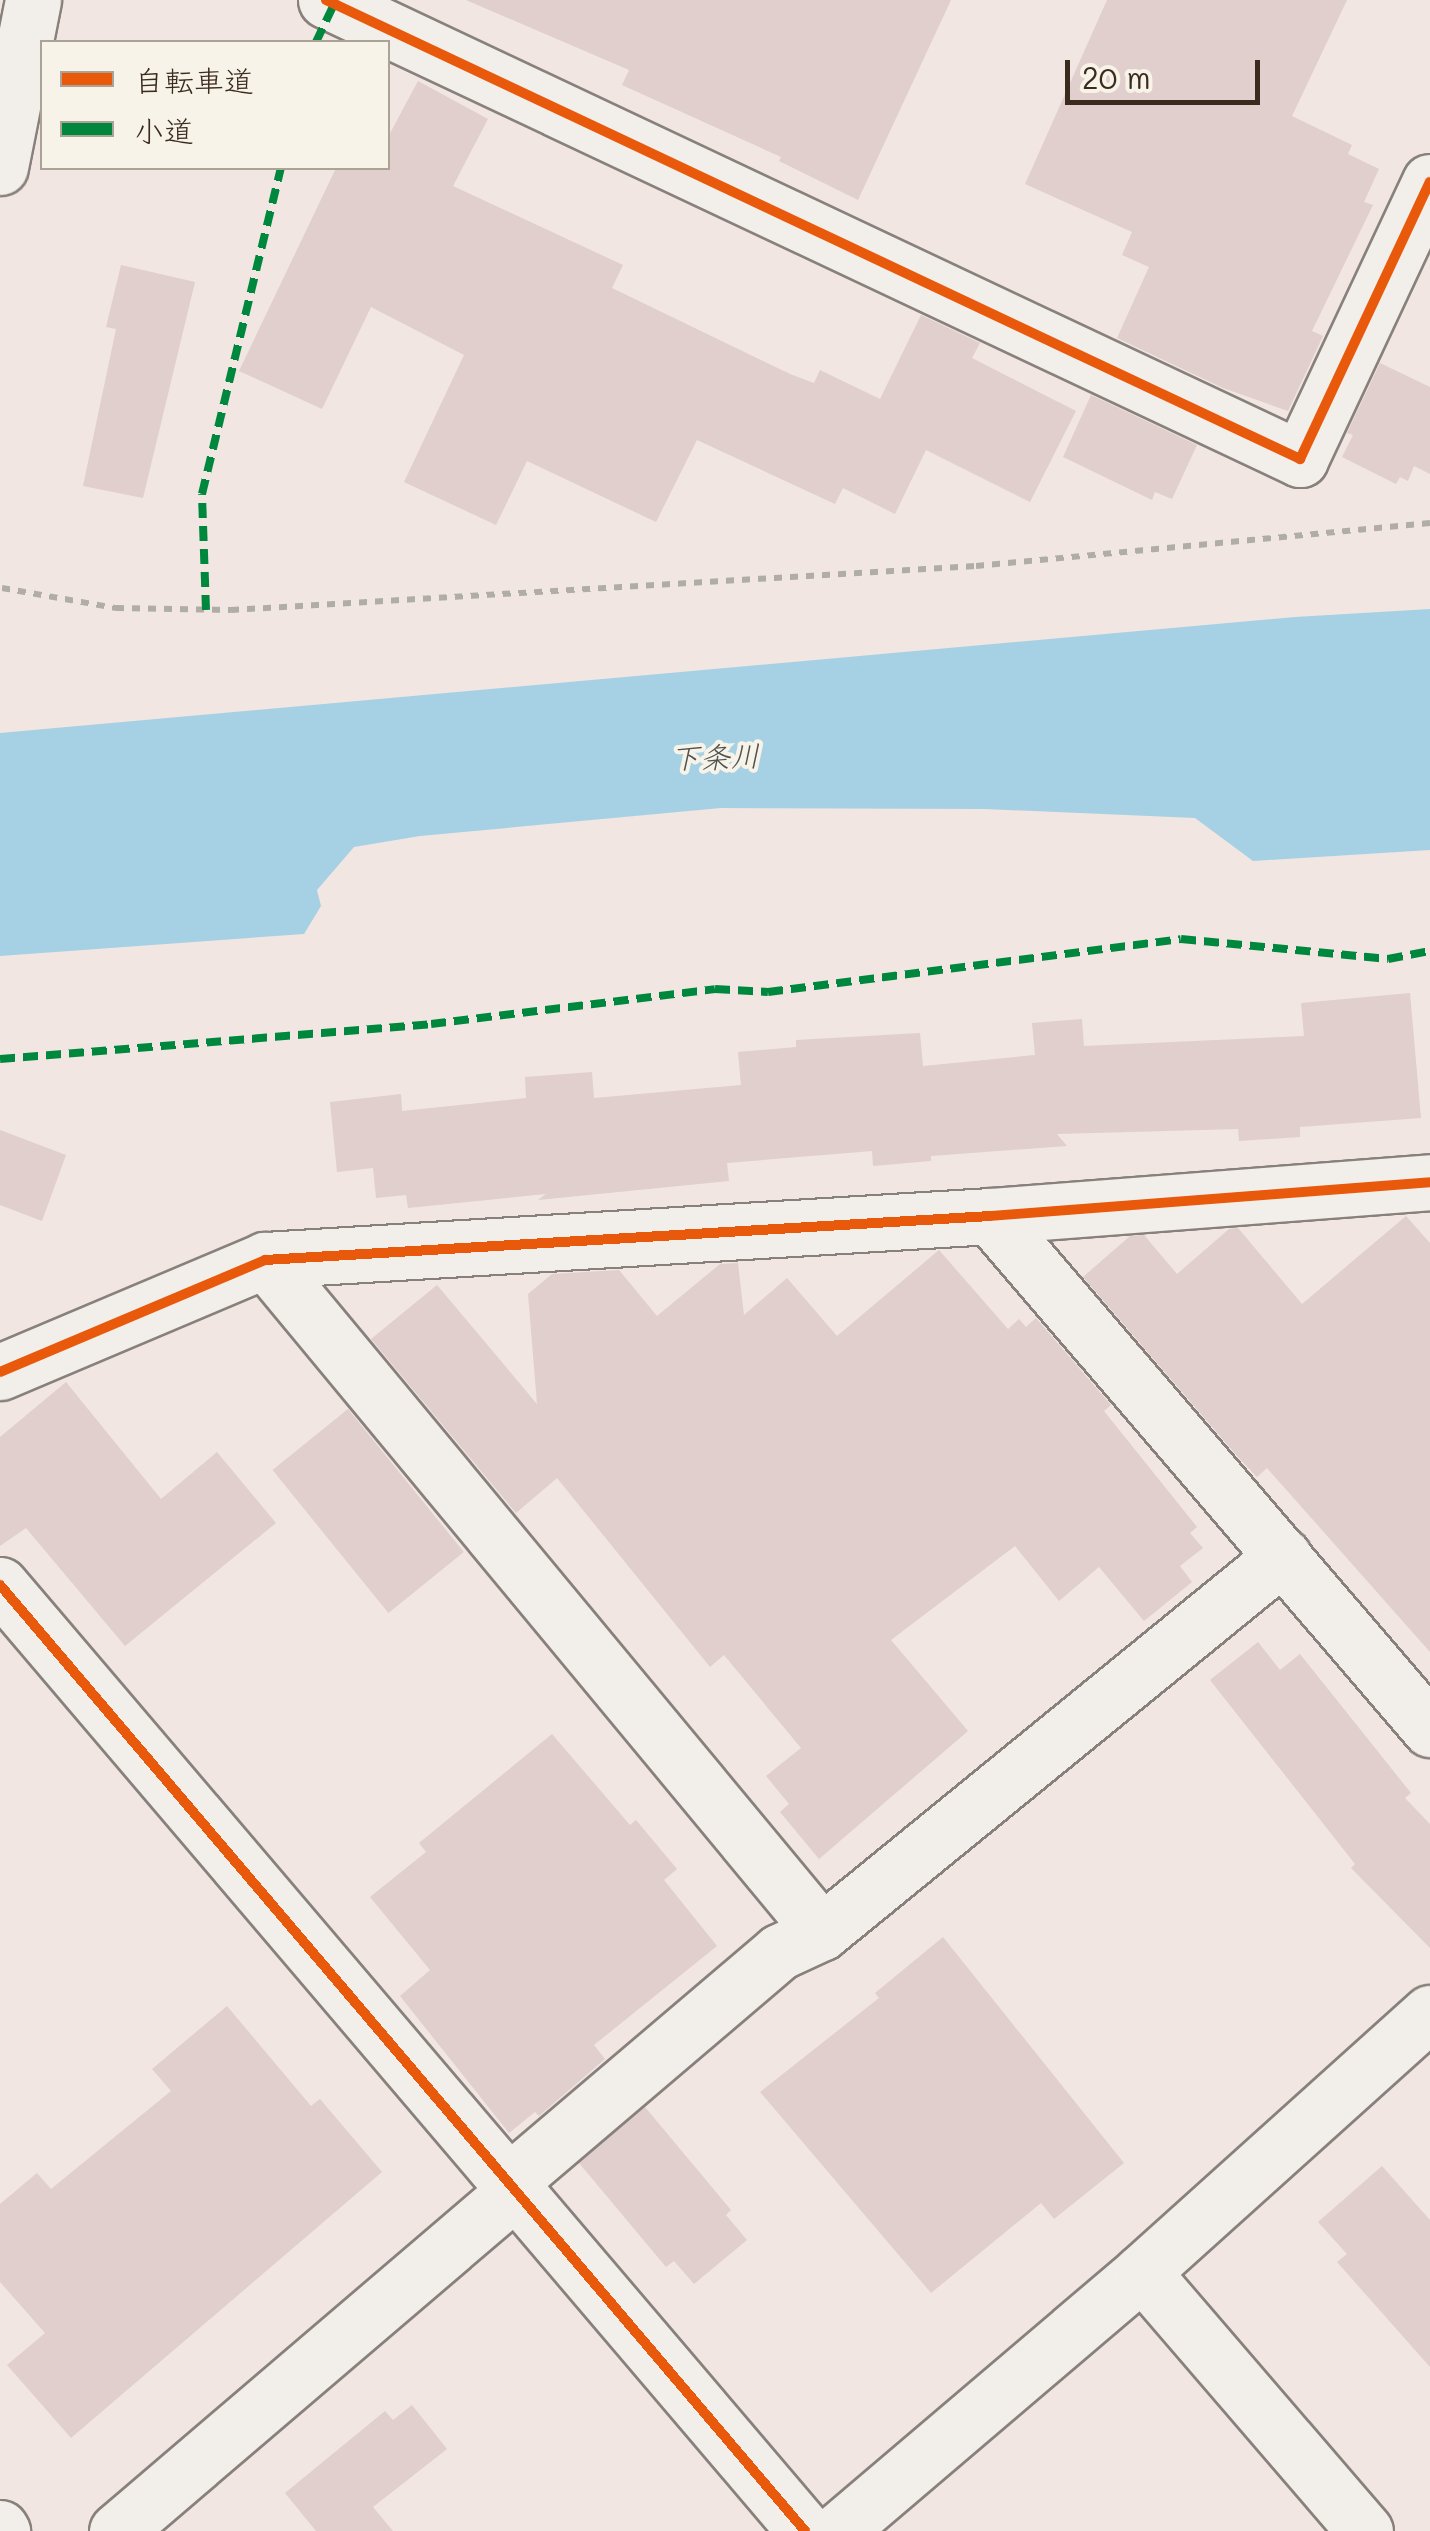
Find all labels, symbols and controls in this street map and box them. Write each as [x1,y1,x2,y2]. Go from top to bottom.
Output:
legend [40,40,390,170]
scale bar [1070,40,1265,102]
text: 20 m [1082,57,1151,97]
text: 自転車道 [134,60,254,100]
text: 小道 [134,110,194,150]
water label: 下条川 [669,736,761,776]

